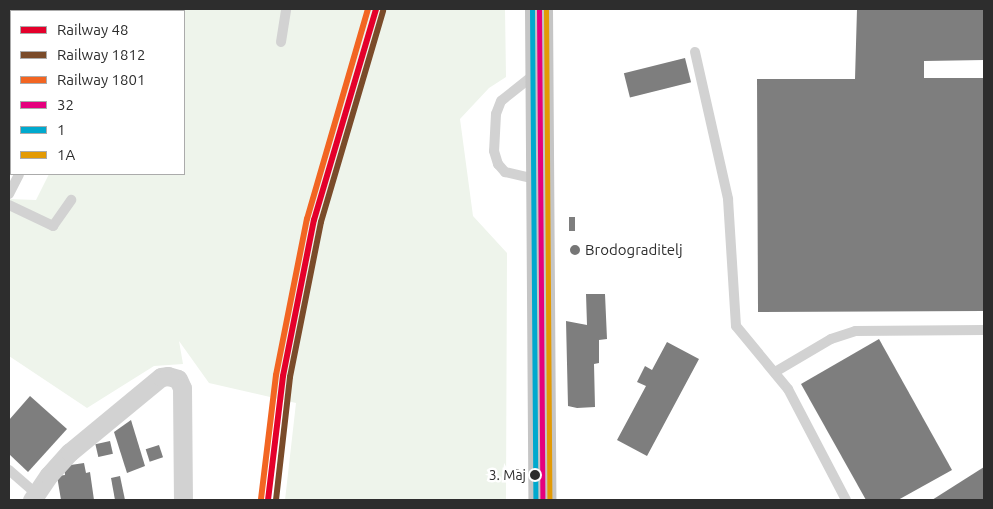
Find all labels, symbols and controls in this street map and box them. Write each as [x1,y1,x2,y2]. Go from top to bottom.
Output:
legend [10,10,185,175]
text: Railway 48 [57,21,129,38]
text: Railway 1812 [57,46,145,63]
text: Railway 1801 [57,71,145,88]
text: 32 [57,96,74,113]
text: 1 [57,121,65,138]
text: 1A [57,146,75,163]
place label: Brodograditelj [585,241,683,259]
marker: Brodograditelj [569,244,581,256]
place label: 3. Maj [489,467,526,483]
marker: 3. Maj [530,470,540,480]

